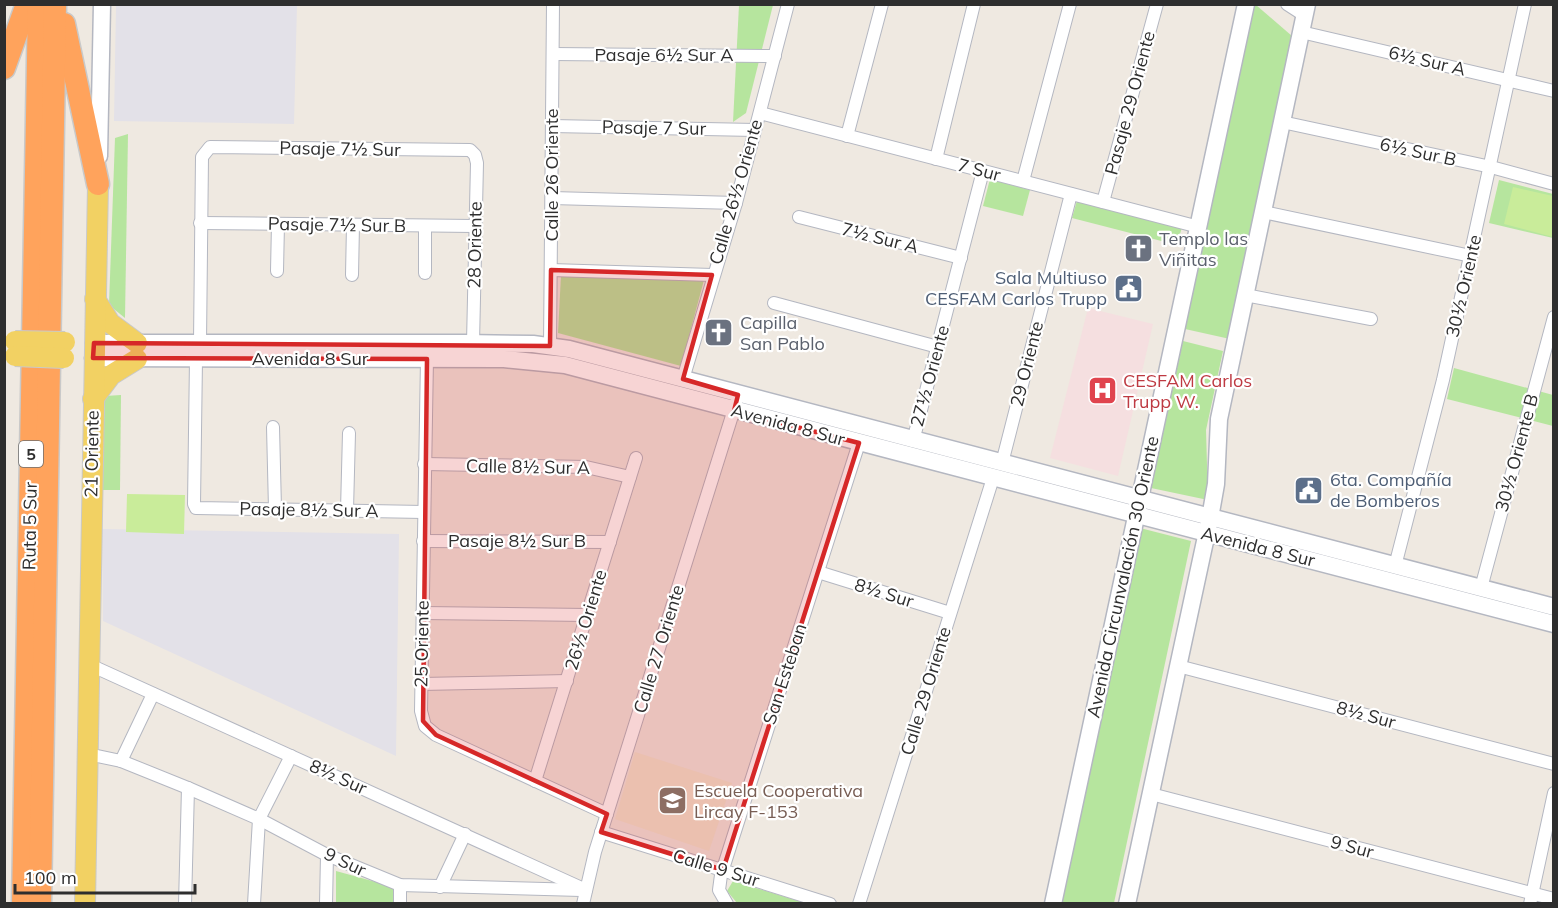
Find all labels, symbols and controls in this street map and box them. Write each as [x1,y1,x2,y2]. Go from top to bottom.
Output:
street label: Pasaje 29 Oriente [1099,28,1160,177]
street label: 6½ Sur A [1386,40,1468,81]
street label: Pasaje 6½ Sur A [594,43,734,66]
street label: Calle 26 Oriente [540,108,563,242]
street label: Pasaje 7 Sur [602,115,707,140]
street label: Calle 26½ Oriente [704,117,767,267]
street label: 6½ Sur B [1378,132,1458,171]
street label: Pasaje 7½ Sur [279,136,401,161]
street label: 7 Sur [955,153,1004,186]
street label: 28 Oriente [462,201,487,289]
street label: Pasaje 7½ Sur B [268,212,406,237]
street label: 7½ Sur A [839,217,921,258]
place label: Templo las Viñitas [1159,227,1248,271]
street label: 30½ Oriente [1441,232,1486,339]
church icon: Templo las Viñitas [1122,233,1154,265]
place label: Sala Multiuso CESFAM Carlos Trupp [925,266,1107,310]
public building icon: Sala Multiuso CESFAM Carlos Trupp [1112,272,1144,304]
place label: Capilla San Pablo [740,311,825,355]
church icon: Capilla San Pablo [703,317,735,349]
street label: 29 Oriente [1005,319,1048,409]
street label: 27½ Oriente [905,323,954,429]
street label: Avenida 8 Sur [252,347,369,370]
place label: CESFAM Carlos Trupp W. [1123,369,1252,413]
hospital icon: CESFAM Carlos Trupp W. [1086,375,1118,407]
street label: 30½ Oriente B [1490,391,1543,514]
street label: Avenida 8 Sur [729,398,848,451]
street label: 21 Oriente [79,410,104,498]
street label: Avenida Circunvalación 30 Oriente [1081,434,1164,720]
road number: 5 [19,441,43,467]
street label: Calle 8½ Sur A [466,454,590,479]
place label: 6ta. Compañía de Bomberos [1330,468,1452,512]
public building icon: 6ta. Compañía de Bomberos [1293,474,1325,506]
street label: Ruta 5 Sur [17,481,42,570]
street label: Pasaje 8½ Sur A [239,497,379,522]
street label: Avenida 8 Sur [1199,521,1318,572]
street label: Pasaje 8½ Sur B [448,529,586,552]
street label: 26½ Oriente [559,567,612,673]
street label: 8½ Sur [852,573,917,613]
street label: Calle 27 Oriente [628,582,689,716]
street label: 25 Oriente [409,600,434,688]
street label: San Esteban [757,621,812,727]
street label: Calle 29 Oriente [895,624,956,758]
street label: 8½ Sur [1334,696,1399,734]
street label: 8½ Sur [306,754,371,800]
place label: Escuela Cooperativa Lircay F-153 [694,779,863,823]
school or university icon: Escuela Cooperativa Lircay F-153 [657,785,689,817]
street label: 9 Sur [1328,830,1377,863]
street label: 9 Sur [321,842,370,881]
street label: Calle 9 Sur [670,843,763,892]
scale bar [15,857,195,895]
text: 100 m [24,866,77,889]

